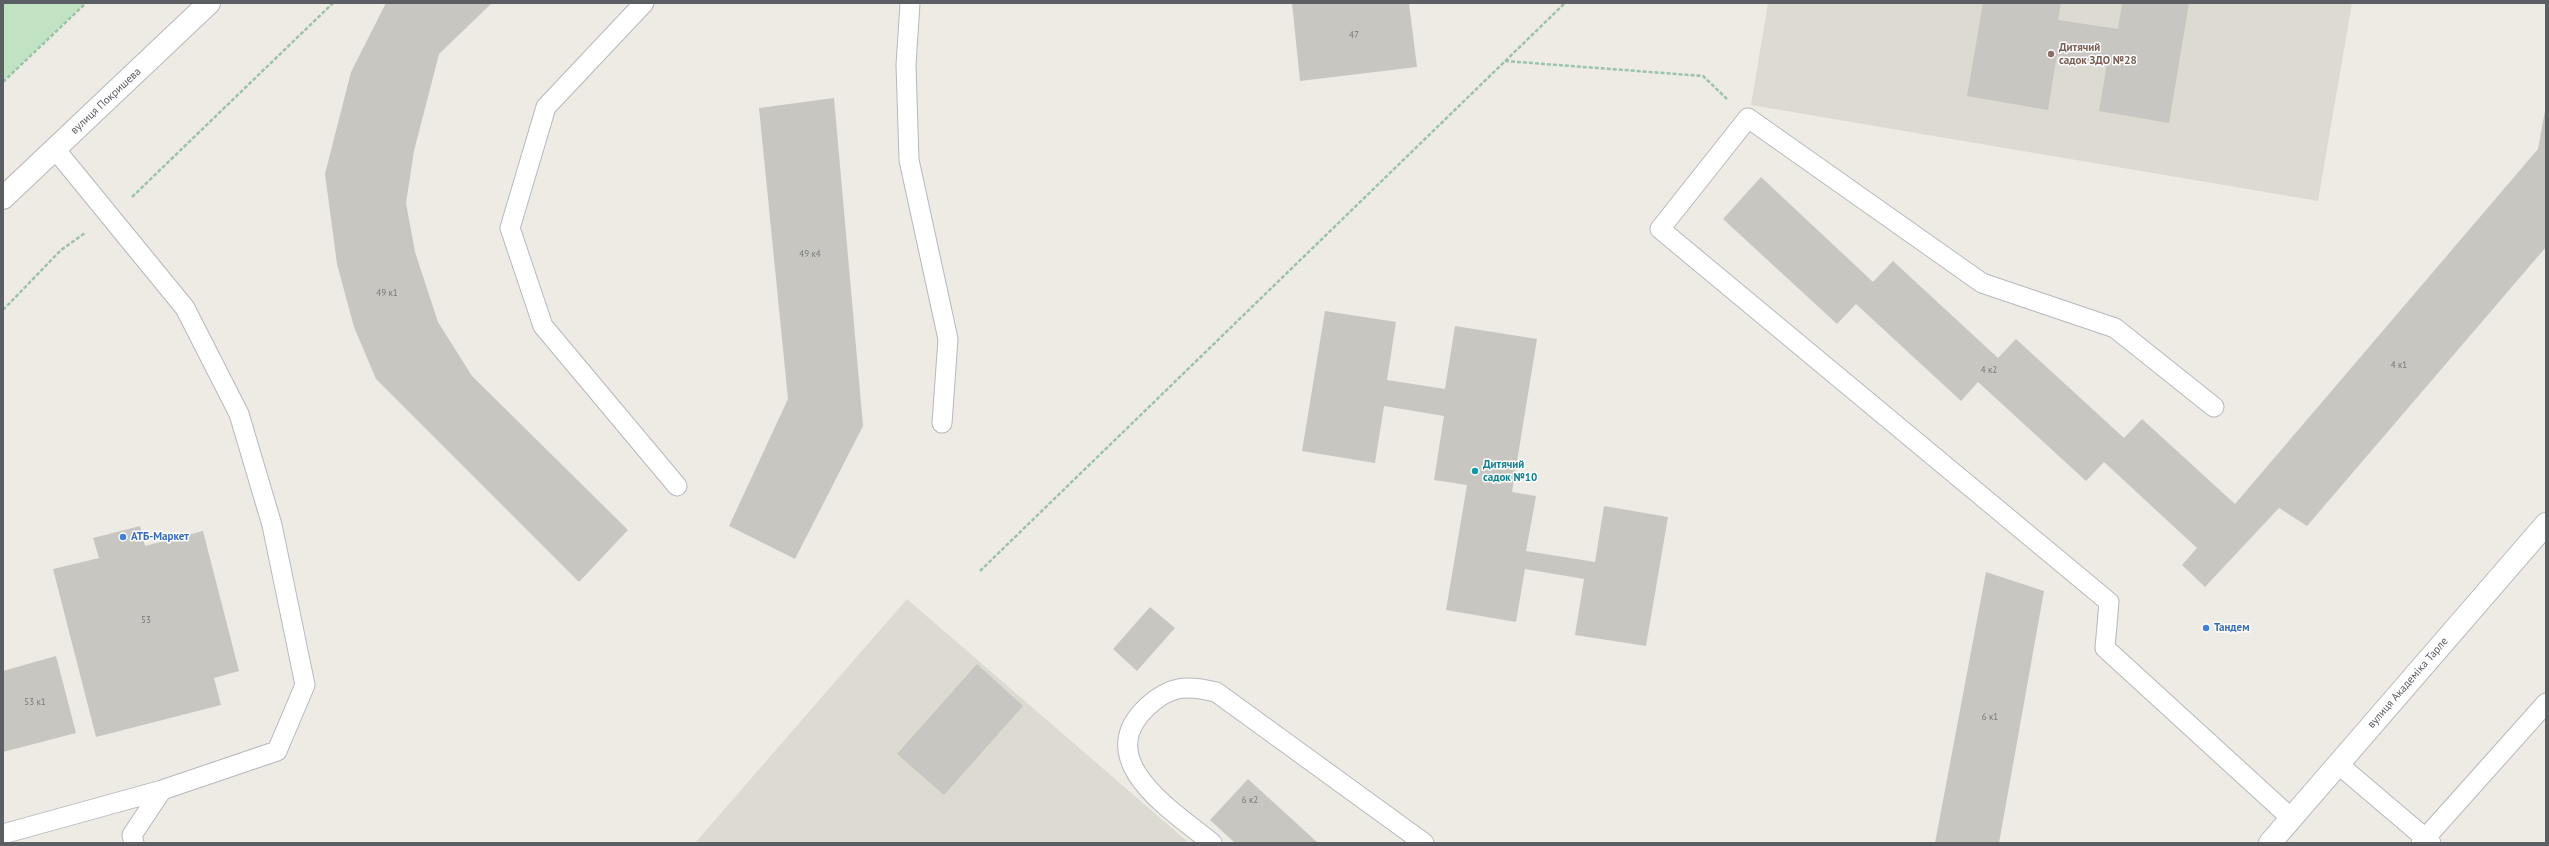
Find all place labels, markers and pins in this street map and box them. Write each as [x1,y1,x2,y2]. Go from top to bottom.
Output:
place label: Дитячий садок ЗДО №28 [2059,41,2137,67]
marker: Дитячий садок ЗДО №28 [2046,49,2056,59]
place label: Дитячий садок №10 [1483,458,1537,484]
marker: Дитячий садок №10 [1470,466,1480,476]
place label: АТБ-Маркет [131,530,189,544]
marker: АТБ-Маркет [118,532,128,542]
place label: Тандем [2214,621,2249,635]
marker: Тандем [2201,623,2211,633]

